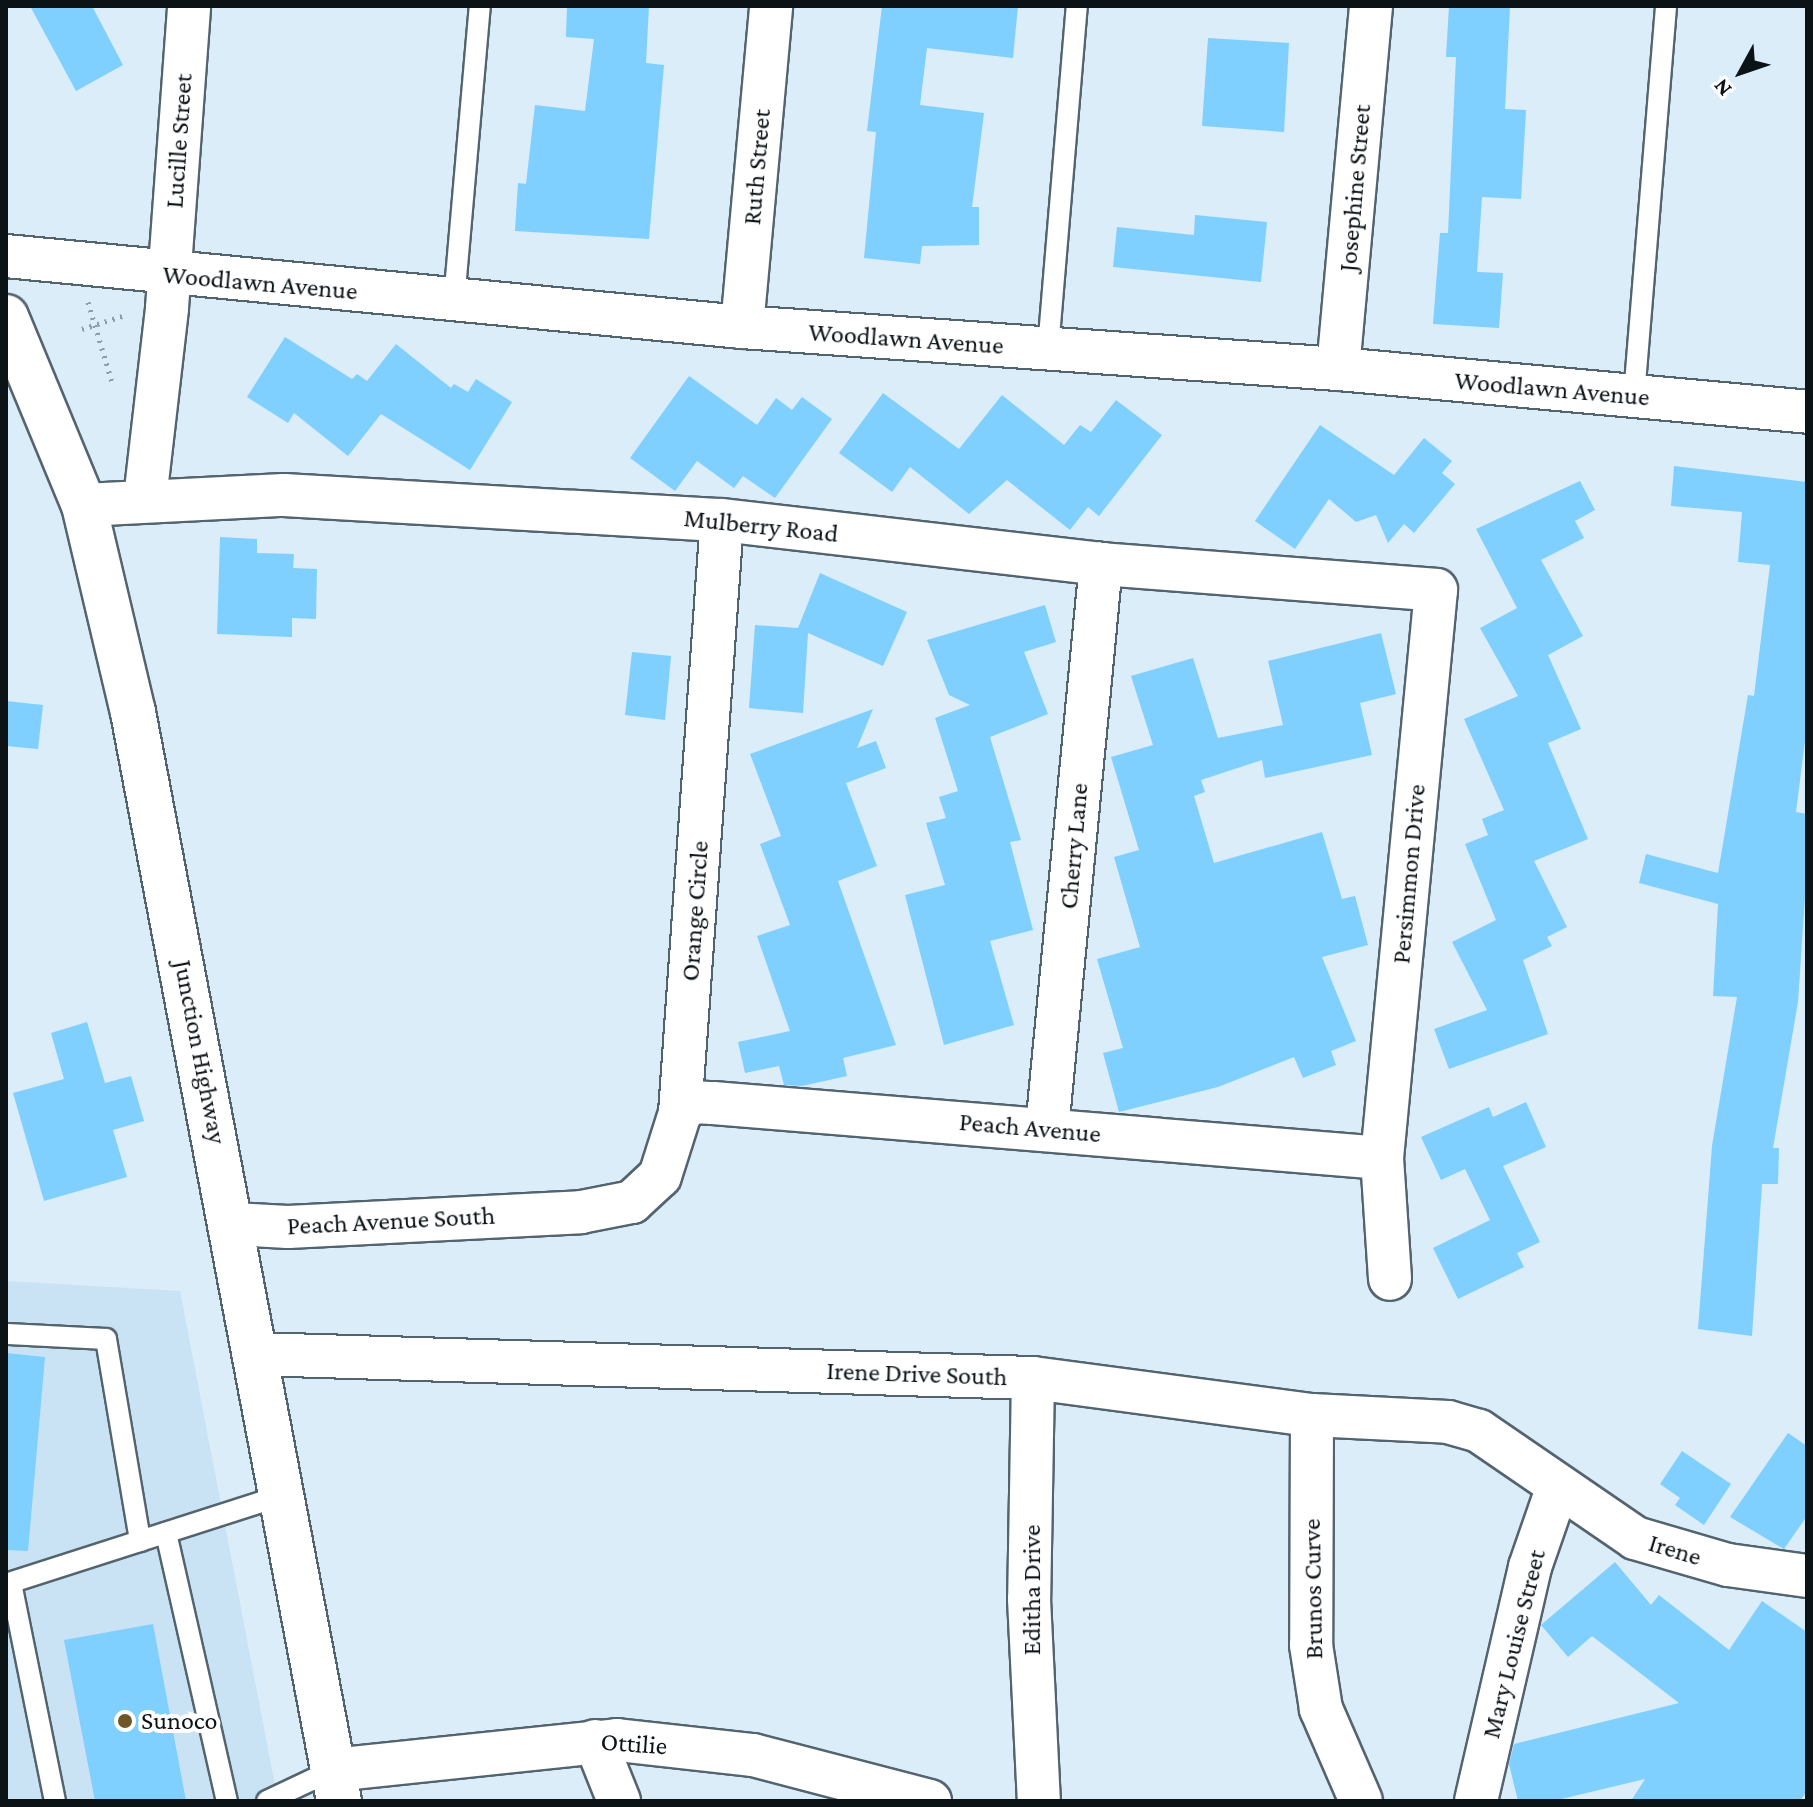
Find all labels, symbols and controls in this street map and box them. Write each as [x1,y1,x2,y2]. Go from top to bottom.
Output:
north arrow [1701,32,1781,112]
street label: Lucille Street [159,73,199,209]
text: N [1708,74,1737,102]
street label: Josephine Street [1332,103,1378,273]
street label: Ruth Street [736,108,778,226]
street label: Woodlawn Avenue [161,259,359,307]
street label: Woodlawn Avenue [807,317,1005,361]
street label: Woodlawn Avenue [1453,365,1651,413]
street label: Mulberry Road [682,502,840,550]
street label: Cherry Lane [1053,782,1095,910]
street label: Persimmon Drive [1386,783,1432,965]
street label: Orange Circle [675,840,715,982]
street label: Junction Highway [167,957,233,1147]
street label: Peach Avenue [958,1106,1102,1150]
street label: Peach Avenue South [286,1200,496,1242]
street label: Irene Drive South [826,1355,1008,1393]
street label: Brunos Curve [1296,1518,1330,1660]
street label: Editha Drive [1016,1525,1048,1655]
street label: Irene [1645,1527,1705,1573]
street label: Mary Louise Street [1475,1546,1553,1742]
place label: Sunoco [141,1705,217,1737]
marker: Sunoco [116,1712,134,1730]
street label: Ottilie [600,1726,668,1762]

